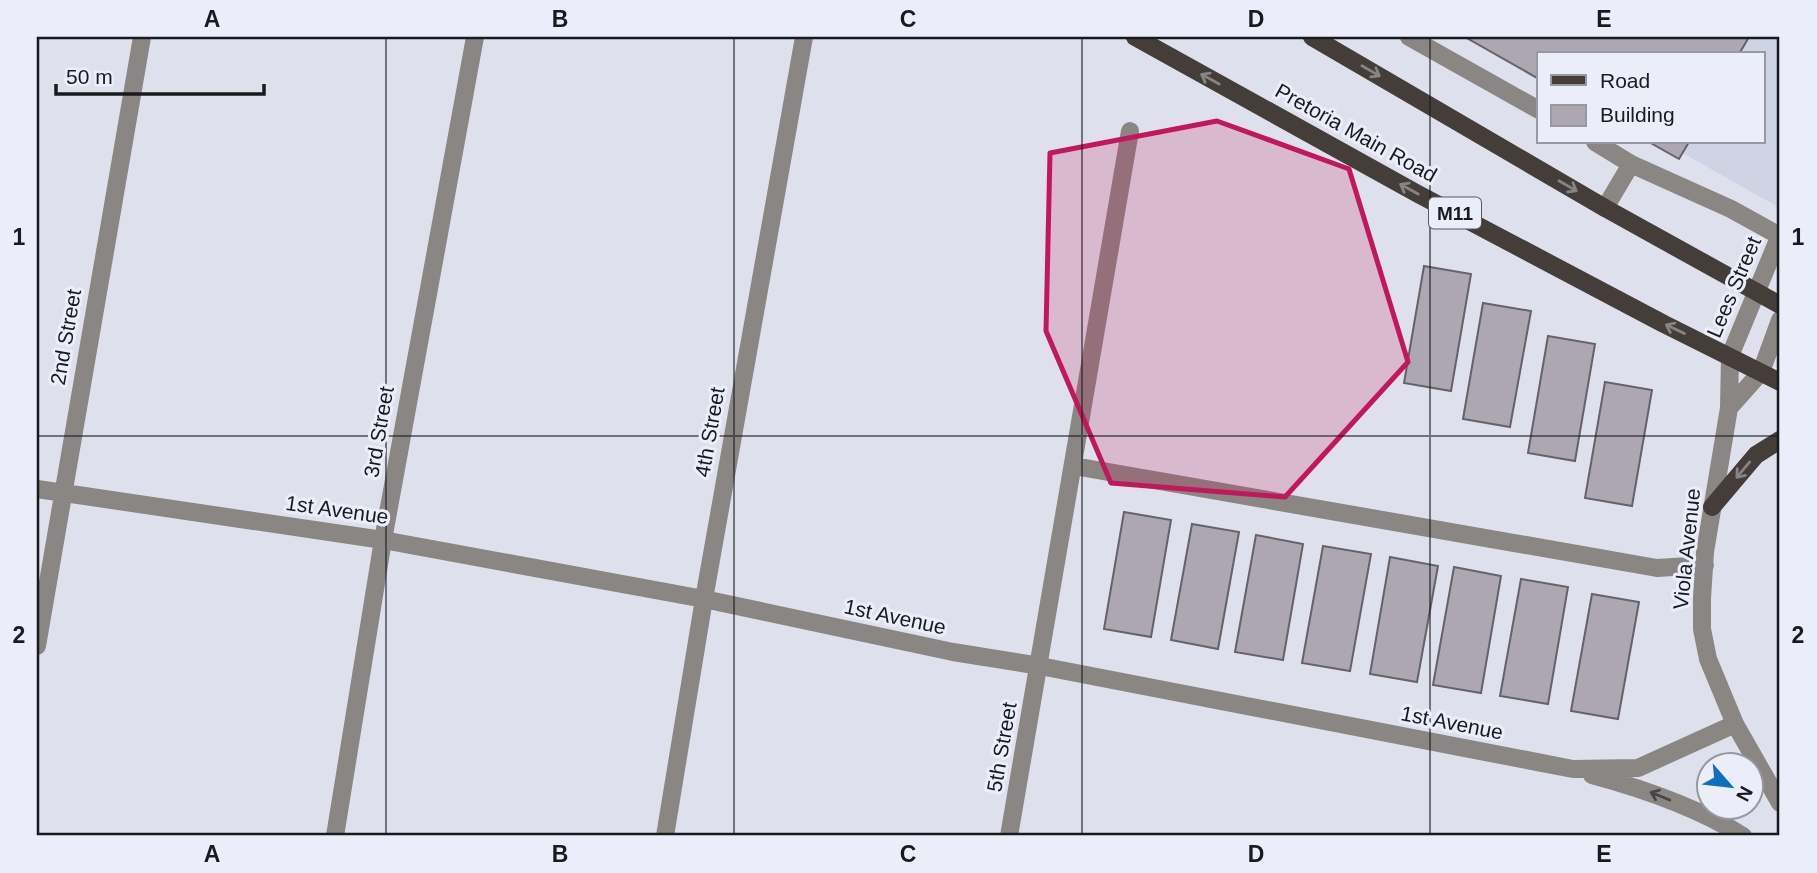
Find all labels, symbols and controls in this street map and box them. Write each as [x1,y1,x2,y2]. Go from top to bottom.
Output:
text: A [204,6,220,32]
text: B [552,6,568,32]
text: C [900,6,916,32]
text: D [1248,6,1264,32]
text: E [1596,6,1612,32]
scale bar [56,52,264,96]
legend [1537,52,1764,144]
one-way arrow [1361,64,1381,78]
text: 50 m [66,65,113,88]
text: Road [1600,69,1650,92]
one-way arrow [1200,72,1221,85]
street label: Pretoria Main Road [1272,79,1441,186]
text: Building [1600,103,1675,126]
one-way arrow [1557,179,1577,193]
one-way arrow [1399,182,1420,195]
road number: M11 [1429,197,1481,228]
text: 1 [13,224,26,250]
text: 1 [1792,224,1805,250]
street label: Lees Street [1702,233,1765,341]
street label: 2nd Street [46,287,85,387]
one-way arrow [1665,322,1686,336]
street label: 3rd Street [359,384,398,479]
street label: 4th Street [690,385,729,479]
one-way arrow [1735,461,1751,479]
street label: Viola Avenue [1669,487,1704,611]
street label: 1st Avenue [284,491,390,528]
street label: 1st Avenue [842,594,948,639]
text: 2 [13,622,25,648]
text: 2 [1792,622,1804,648]
street label: 5th Street [982,700,1021,794]
street label: 1st Avenue [1399,701,1505,744]
north arrow [1694,750,1764,820]
text: N [1732,783,1757,805]
one-way arrow [1650,789,1671,802]
text: A [204,841,220,867]
text: B [552,841,568,867]
text: C [900,841,916,867]
text: D [1248,841,1264,867]
text: E [1596,841,1612,867]

